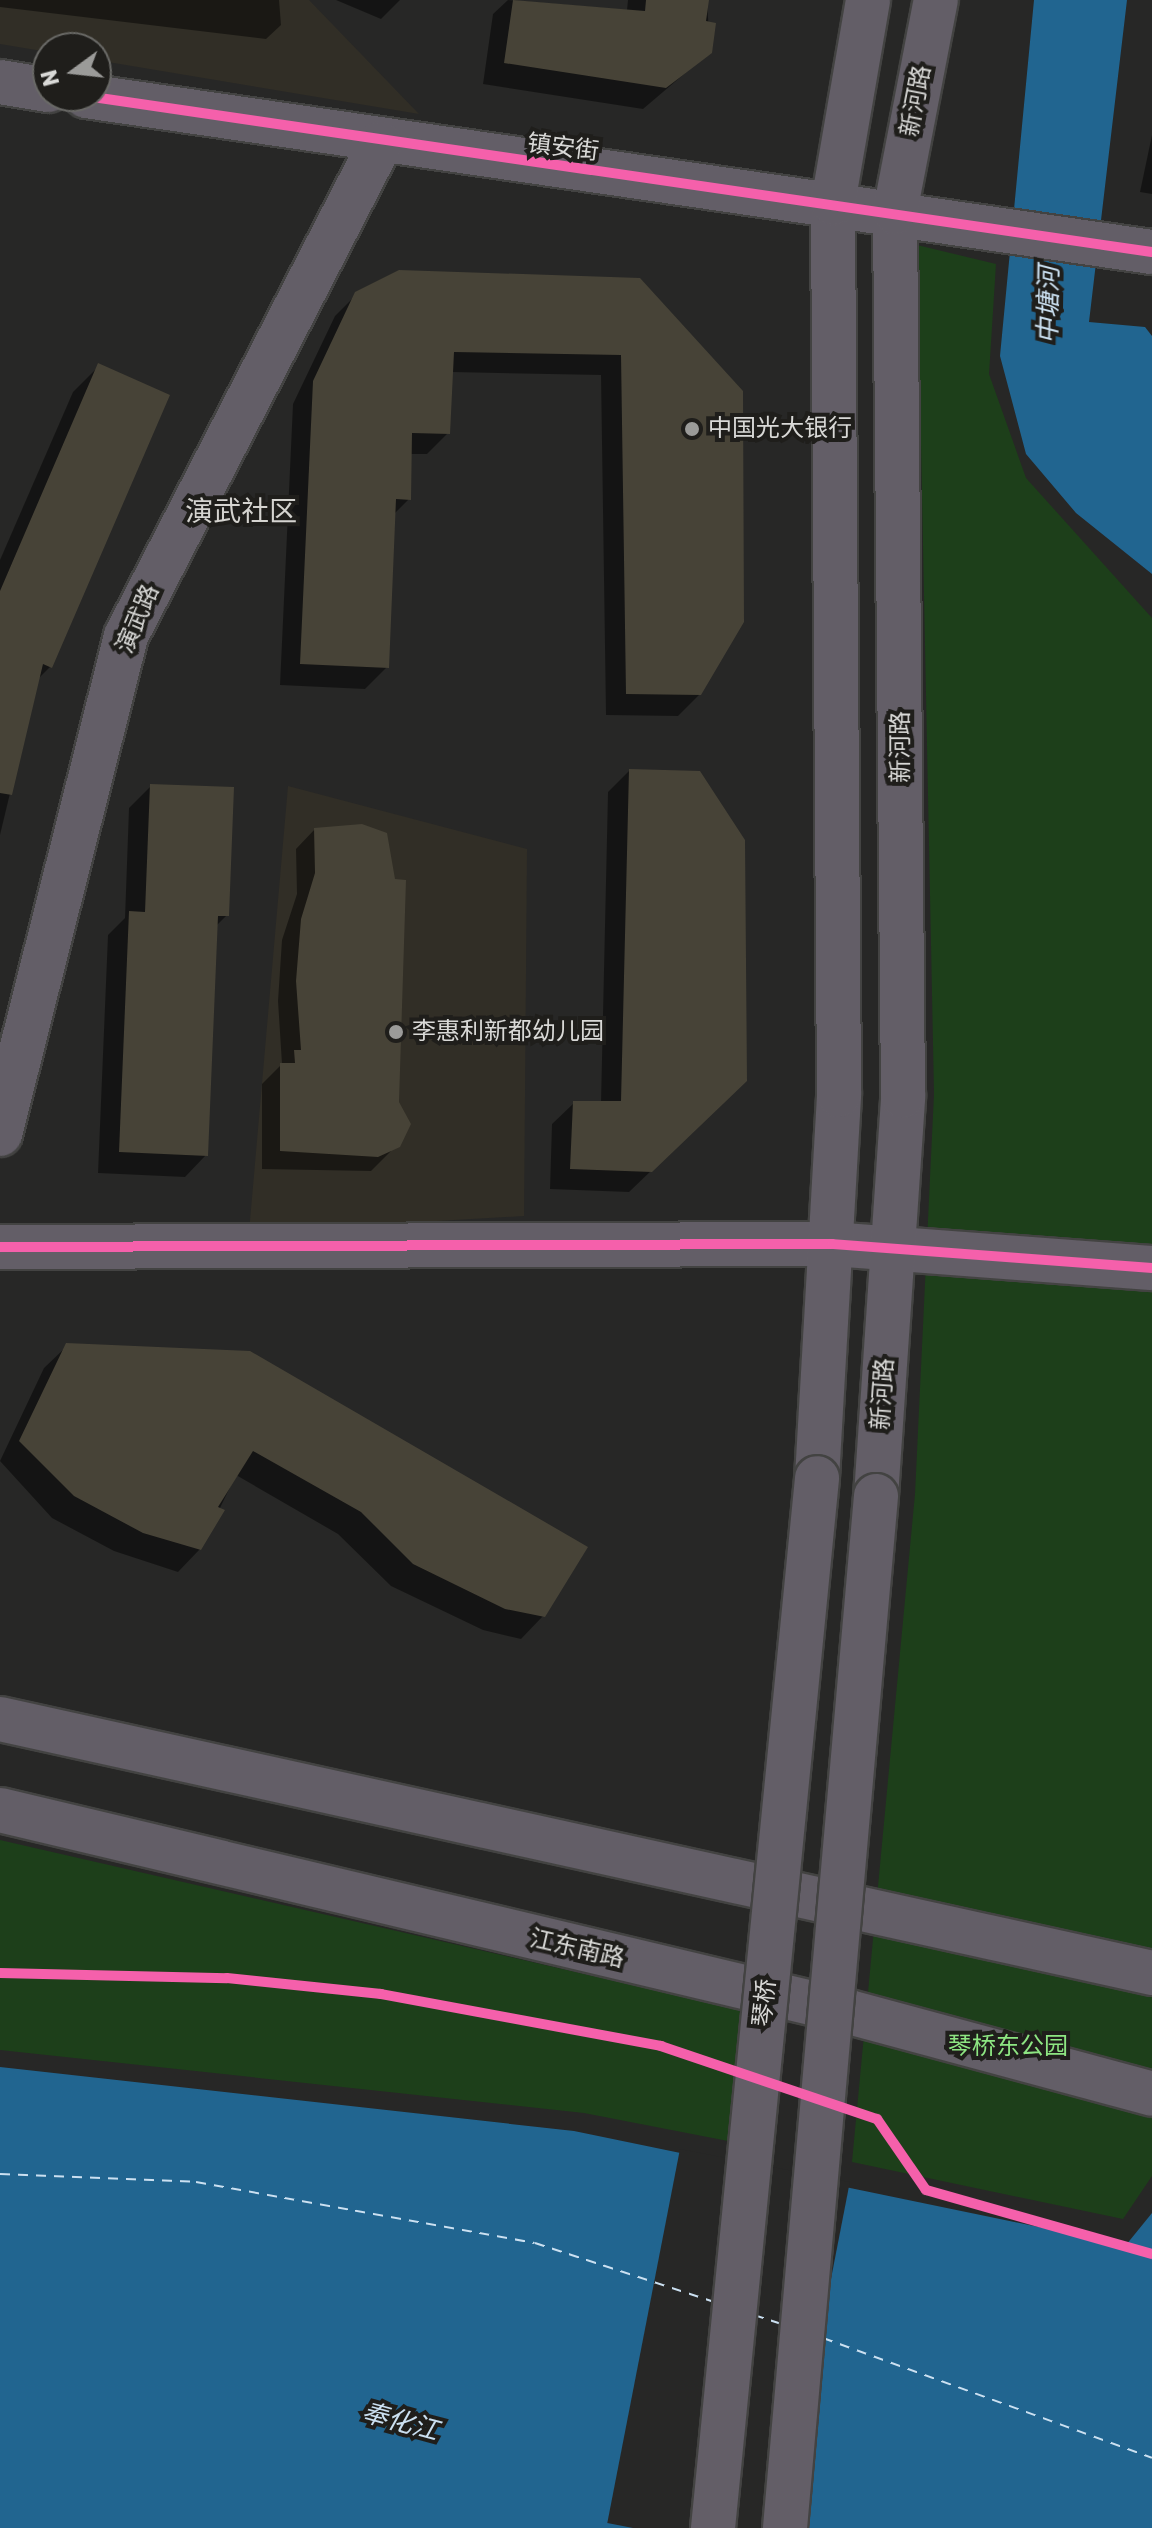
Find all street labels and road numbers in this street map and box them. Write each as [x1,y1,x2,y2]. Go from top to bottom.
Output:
street label: 新河路 [895,63,937,139]
street label: 镇安街 [526,129,600,167]
street label: 演武路 [111,580,165,658]
street label: 新河路 [887,711,915,783]
street label: 新河路 [866,1357,900,1431]
street label: 江东南路 [527,1924,627,1974]
street label: 琴桥 [748,1978,782,2028]

